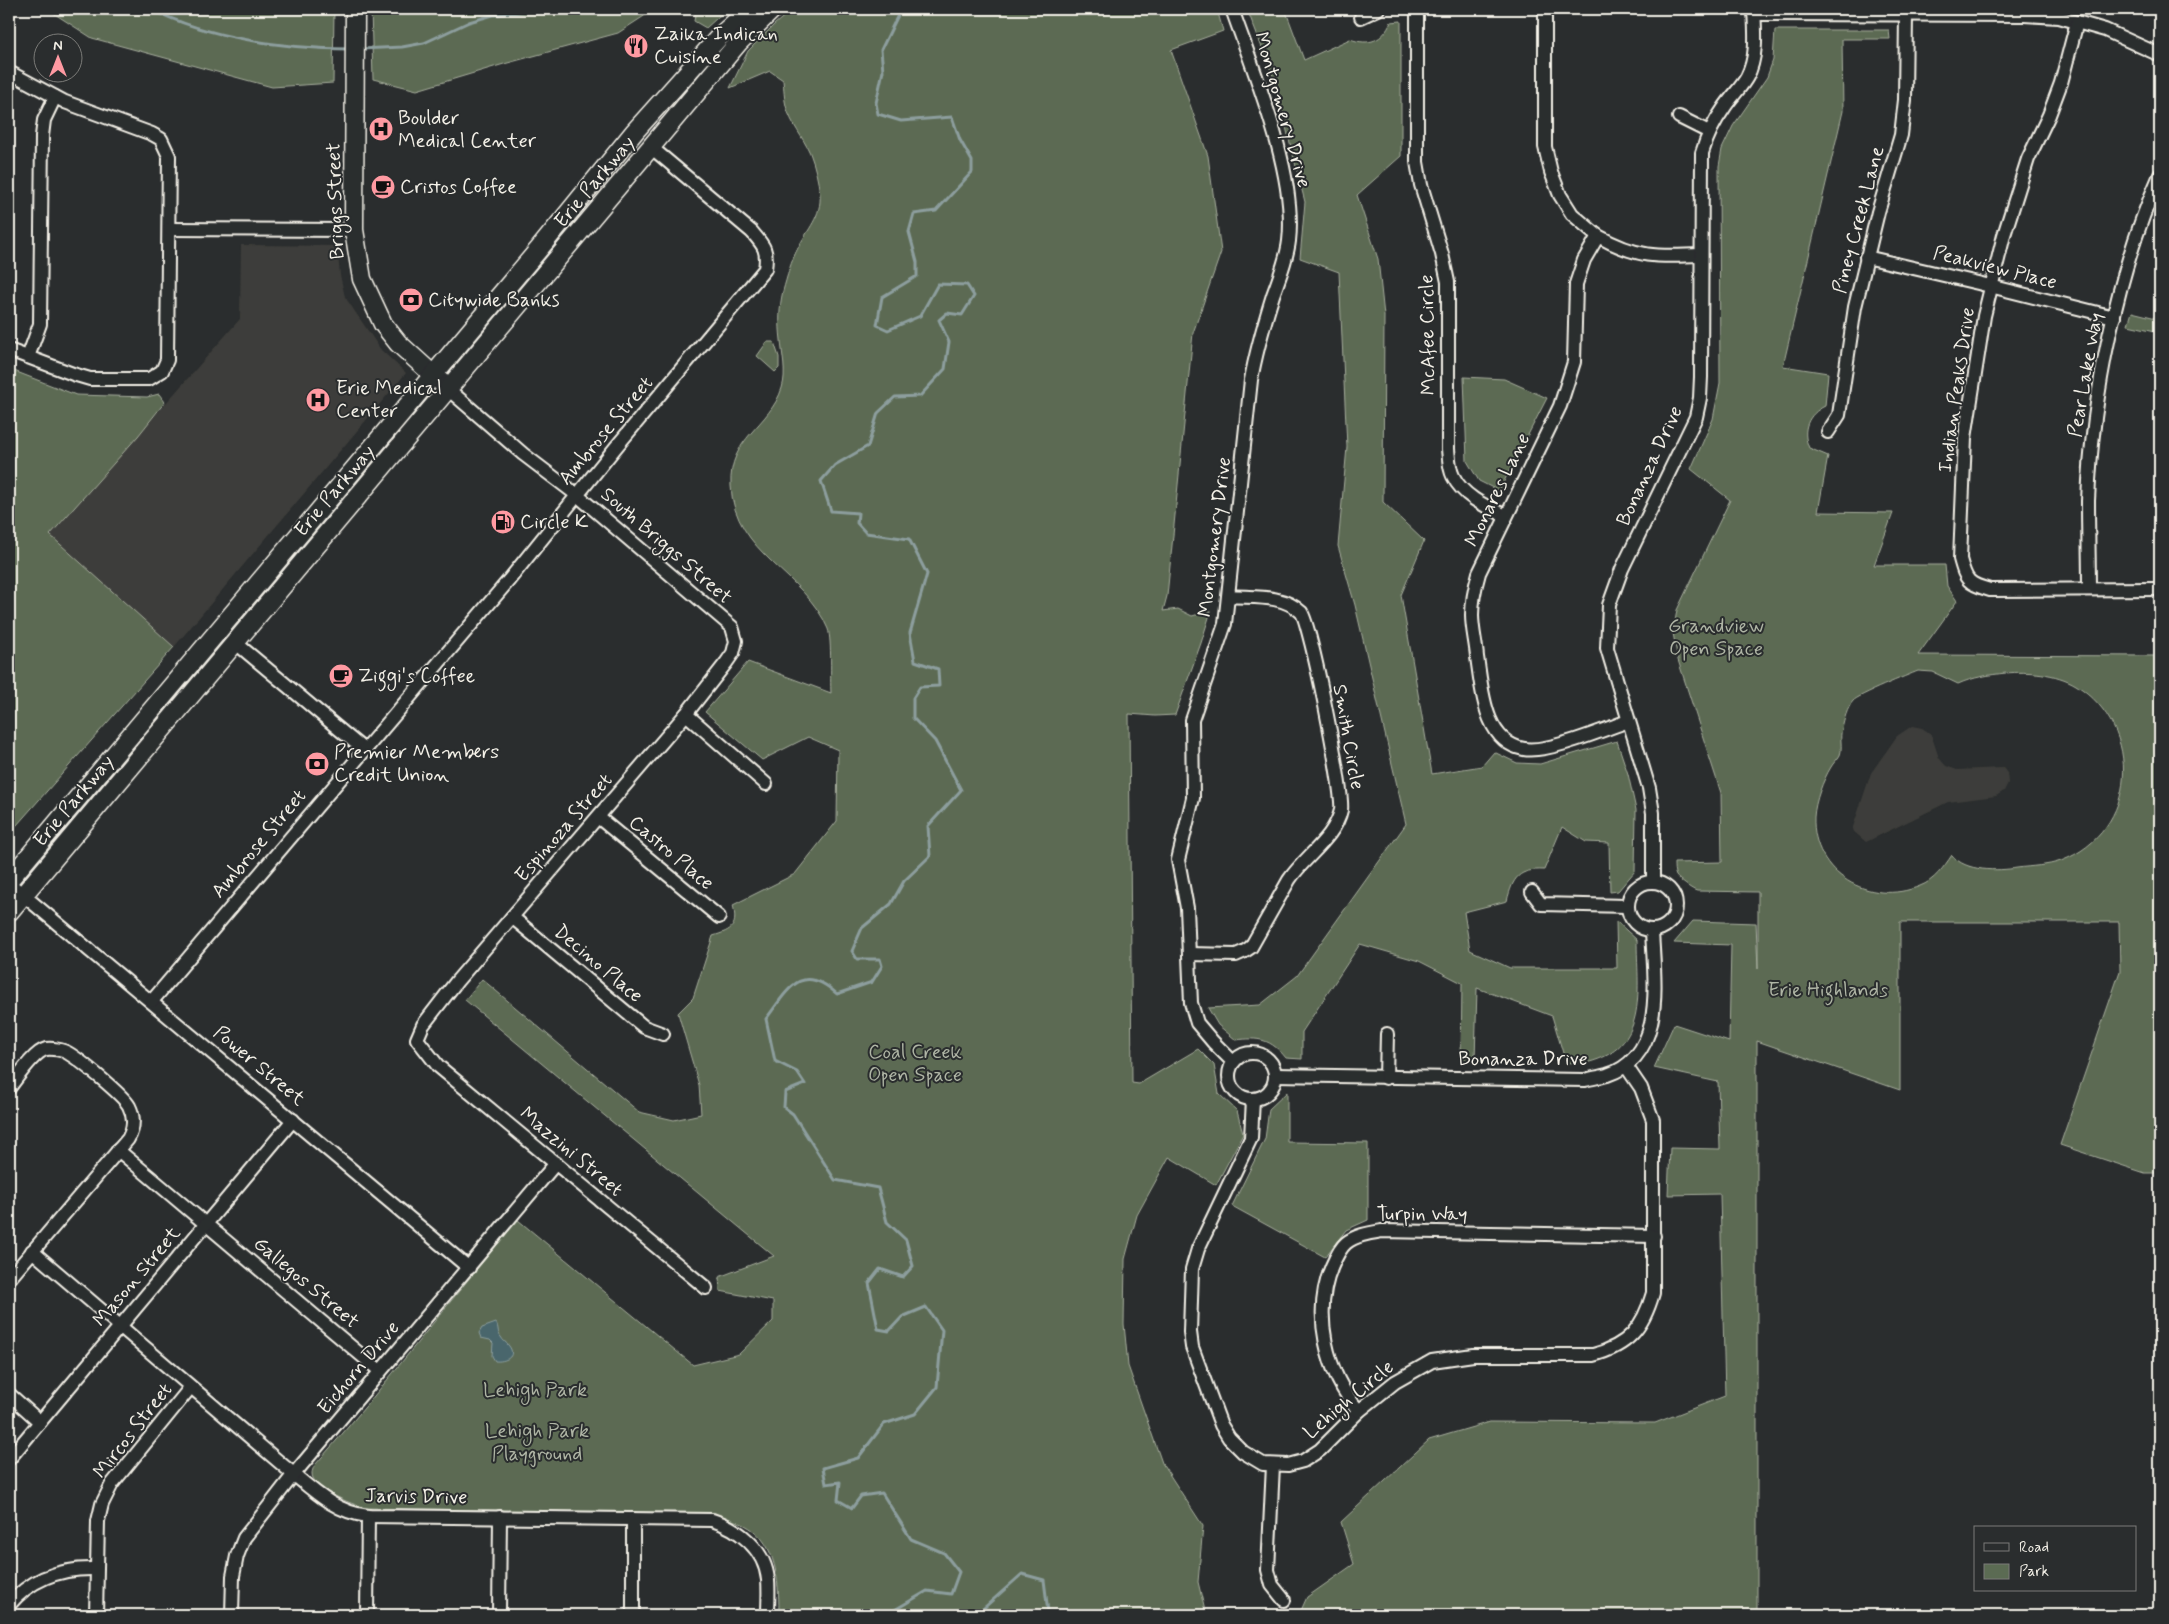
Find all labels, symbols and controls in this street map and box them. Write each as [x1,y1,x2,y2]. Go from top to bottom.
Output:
place label: Zaika Indican Cuisine [654,21,778,71]
street label: Montgomery Drive [1247,29,1317,191]
north arrow [32,32,82,82]
restaurant icon: Zaika Indican Cuisine [623,33,649,59]
text: N [53,37,63,55]
place label: Boulder Medical Center [398,105,537,155]
hospital icon: Boulder Medical Center [368,116,394,142]
street label: Erie Parkway [548,130,642,234]
street label: Briggs Street [320,142,353,260]
street label: Piney Creek Lane [1826,143,1892,297]
cafe icon: Cristos Coffee [370,174,396,200]
place label: Cristos Coffee [400,174,517,201]
street label: Peakview Place [1930,240,2060,296]
street label: McAfee Circle [1413,274,1443,396]
bank icon: Citywide Banks [398,287,424,313]
place label: Citywide Banks [428,287,560,314]
street label: Indian Peaks Drive [1932,306,1982,474]
street label: Pear Lake Way [2062,311,2110,439]
street label: Ambrose Street [552,371,660,491]
place label: Erie Medical Center [336,375,442,425]
hospital icon: Erie Medical Center [305,387,331,413]
street label: Bonanza Drive [1610,402,1690,530]
street label: Monares Lane [1459,429,1537,551]
street label: Erie Parkway [288,439,382,543]
street label: Montgomery Drive [1192,455,1238,619]
street label: South Briggs Street [594,481,737,611]
fuel station icon: Circle K [490,509,516,535]
place label: Circle K [520,509,589,536]
park label: Grandview Open Space [1668,613,1764,663]
cafe icon: Ziggi's Coffee [328,663,354,689]
place label: Ziggi's Coffee [358,663,475,692]
street label: Smith Circle [1325,682,1371,792]
place label: Premier Members Credit Union [334,739,499,789]
street label: Erie Parkway [27,749,121,853]
bank icon: Premier Members Credit Union [304,751,330,777]
street label: Espinoza Street [509,768,619,888]
street label: Ambrose Street [205,784,313,904]
street label: Castro Place [623,809,719,897]
street label: Decino Place [548,919,648,1009]
park label: Erie Highlands [1768,977,1888,1006]
street label: Power Street [207,1020,311,1113]
park label: Coal Creek Open Space [868,1039,962,1089]
street label: Bonanza Drive [1458,1046,1588,1073]
street label: Mazzini Street [514,1101,628,1203]
street label: Turpin Way [1376,1201,1468,1228]
street label: Mason Street [87,1221,187,1333]
street label: Gallegos Street [247,1231,365,1335]
street label: Eichorn Drive [312,1315,406,1421]
street label: Lehigh Circle [1298,1354,1401,1447]
park label: Lehigh Park [483,1377,587,1405]
street label: Mircos Street [87,1378,179,1484]
park label: Lehigh Park Playground [485,1418,589,1468]
street label: Jarvis Drive [364,1483,468,1511]
legend [1974,1526,2136,1592]
text: Road [2019,1538,2049,1558]
text: Park [2019,1562,2049,1582]

